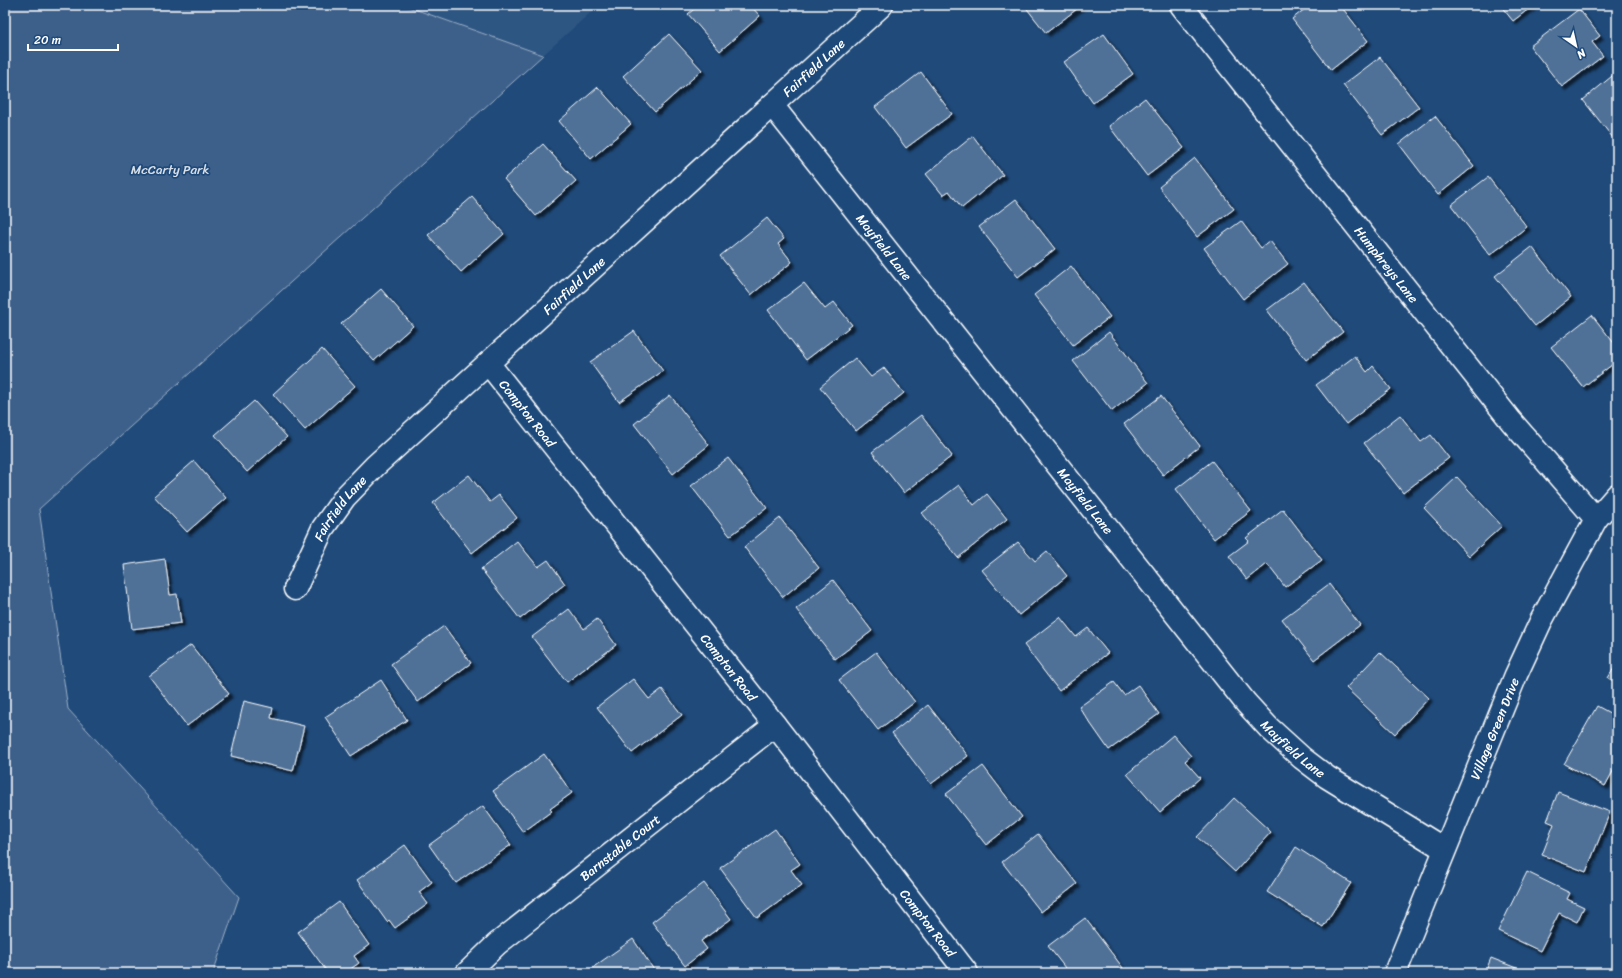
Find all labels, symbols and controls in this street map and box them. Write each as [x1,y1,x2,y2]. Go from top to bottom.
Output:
scale bar [28,26,118,52]
north arrow [1556,26,1596,66]
text: 20 m [34,29,61,51]
street label: Fairfield Lane [777,32,851,102]
text: N [1573,43,1591,64]
park label: McCarty Park [131,158,209,181]
street label: Mayfield Lane [850,208,919,286]
street label: Humphreys Lane [1349,220,1425,308]
street label: Fairfield Lane [537,250,611,320]
street label: Compton Road [493,374,563,453]
street label: Mayfield Lane [1052,462,1120,540]
street label: Fairfield Lane [307,469,372,545]
street label: Compton Road [695,628,764,707]
street label: Village Green Drive [1463,674,1525,783]
street label: Mayfield Lane [1255,714,1331,784]
street label: Barnstable Court [574,808,666,887]
street label: Compton Road [894,883,963,963]

